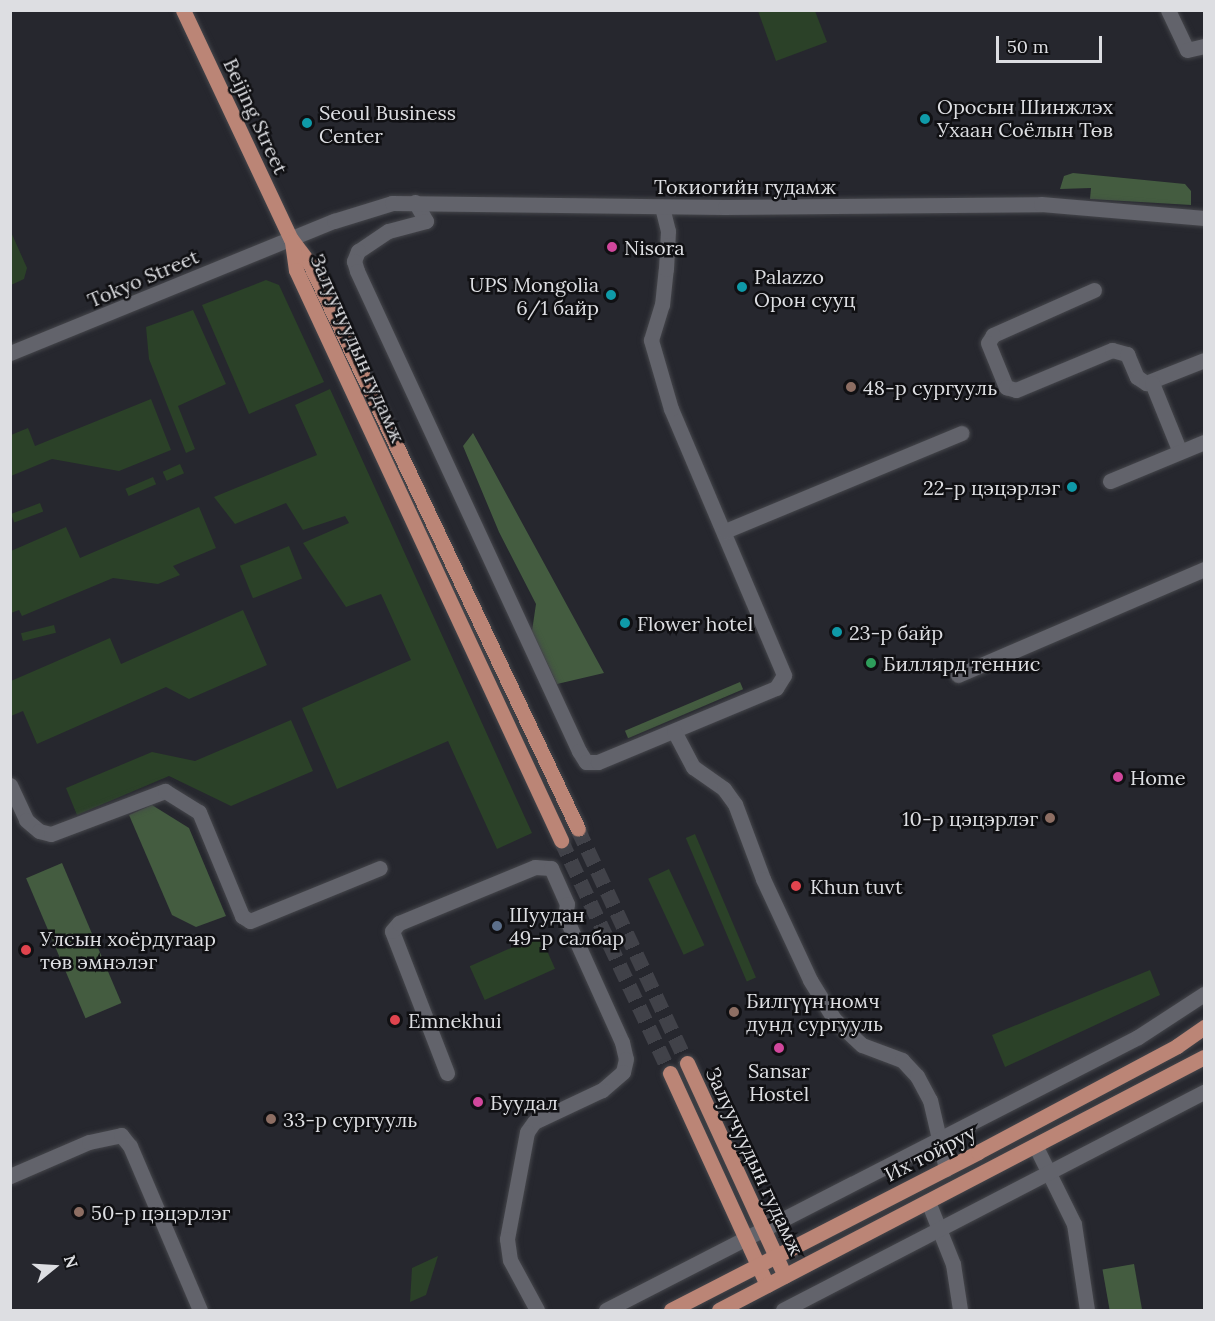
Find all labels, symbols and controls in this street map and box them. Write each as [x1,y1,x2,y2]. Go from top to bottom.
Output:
scale bar [999,24,1106,62]
text: 50 m [1007,35,1049,58]
street label: Beijing Street [219,54,293,178]
place label: Оросын Шинжлэх Ухаан Соёлын Төв [937,95,1113,142]
place label: Seoul Business Center [319,100,456,147]
marker: Оросын Шинжлэх Ухаан Соёлын Төв [918,112,932,126]
marker: Seoul Business Center [300,116,314,130]
street label: Токиогийн гудамж [654,174,836,198]
place label: Nisora [624,235,685,259]
marker: Nisora [605,240,619,254]
street label: Tokyo Street [84,244,202,312]
street label: Залуучуудын гудамж [305,250,411,446]
place label: Palazzo Орон сууц [754,264,855,311]
place label: UPS Mongolia 6/1 байр [469,272,599,319]
marker: Palazzo Орон сууц [735,280,749,294]
marker: UPS Mongolia 6/1 байр [604,288,618,302]
place label: 48-р сургууль [863,375,997,399]
marker: 48-р сургууль [844,380,858,394]
place label: 22-р цэцэрлэг [923,475,1060,499]
marker: 22-р цэцэрлэг [1065,480,1079,494]
place label: Flower hotel [637,611,753,635]
marker: Flower hotel [618,616,632,630]
place label: 23-р байр [849,620,943,644]
marker: 23-р байр [830,625,844,639]
place label: Биллярд теннис [883,651,1040,675]
marker: Биллярд теннис [864,656,878,670]
place label: Home [1130,765,1186,789]
marker: Home [1111,770,1125,784]
place label: 10-р цэцэрлэг [902,806,1038,830]
marker: 10-р цэцэрлэг [1043,811,1057,825]
place label: Khun tuvt [810,874,903,898]
marker: Khun tuvt [787,877,805,895]
place label: Шуудан 49-р салбар [509,903,624,950]
marker: Шуудан 49-р салбар [490,919,504,933]
place label: Улсын хоёрдугаар төв эмнэлэг [40,927,216,974]
marker: Улсын хоёрдугаар төв эмнэлэг [17,941,35,959]
place label: Билгүүн номч дунд сургууль [746,988,883,1035]
marker: Билгүүн номч дунд сургууль [727,1005,741,1019]
place label: Emnekhui [408,1008,502,1032]
marker: Emnekhui [386,1011,404,1029]
marker: Sansar Hostel [772,1041,786,1055]
place label: Sansar Hostel [748,1058,810,1105]
street label: Залуучуудын гудамж [701,1063,809,1259]
place label: Буудал [490,1090,558,1114]
marker: Буудал [471,1095,485,1109]
place label: 33-р сургууль [283,1107,417,1131]
marker: 33-р сургууль [264,1112,278,1126]
street label: Их тойруу [880,1120,980,1186]
place label: 50-р цэцэрлэг [91,1200,230,1224]
marker: 50-р цэцэрлэг [72,1205,86,1219]
north arrow [24,1237,84,1297]
text: N [60,1252,83,1270]

